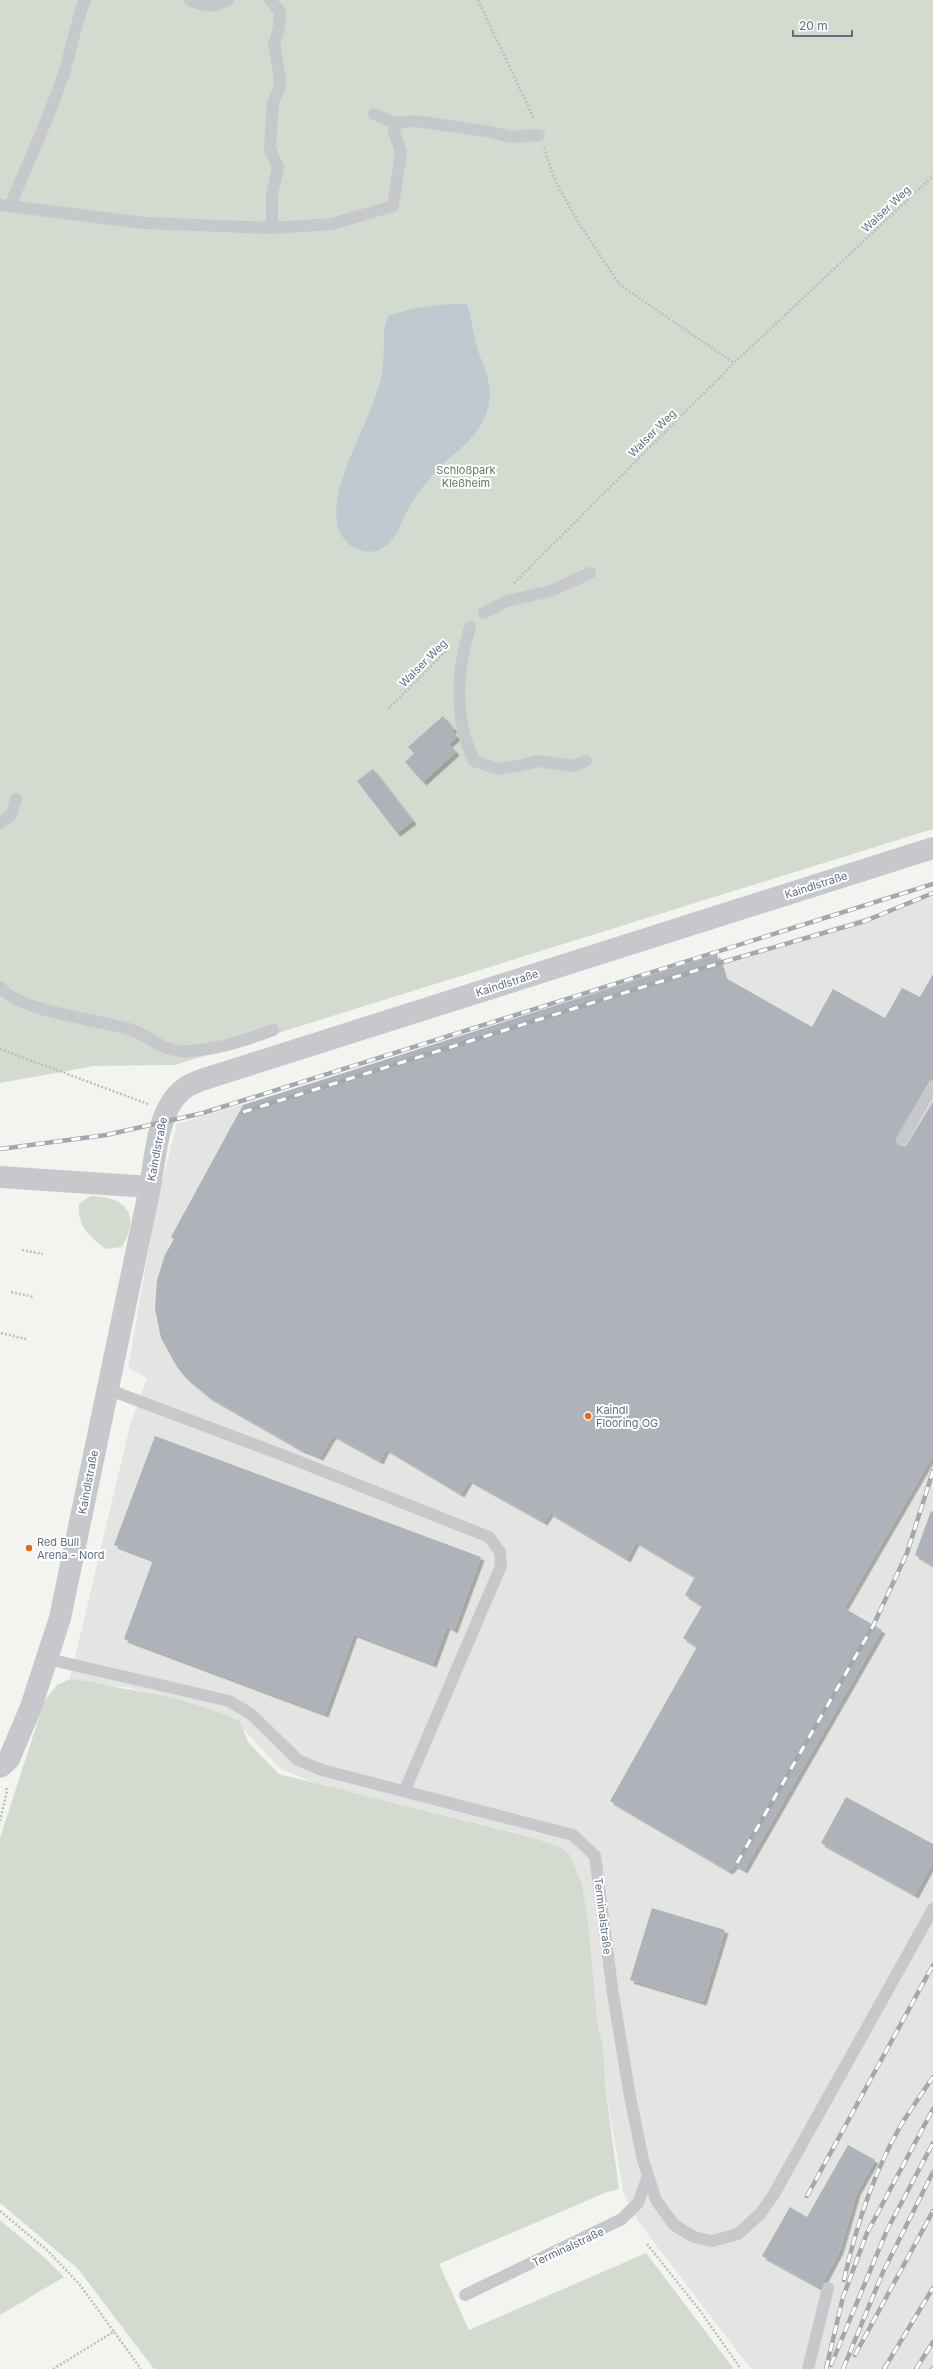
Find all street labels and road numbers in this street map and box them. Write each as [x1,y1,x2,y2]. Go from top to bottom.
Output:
street label: Walser Weg [859,183,913,235]
street label: Walser Weg [625,406,679,460]
street label: Walser Weg [396,636,450,690]
street label: Kaindlstraße [783,868,849,902]
street label: Kaindlstraße [474,966,540,1000]
street label: Kaindlstraße [144,1116,170,1182]
street label: Kaindlstraße [75,1449,101,1515]
street label: Terminalstraße [591,1877,615,1955]
street label: Terminalstraße [530,2224,606,2270]

